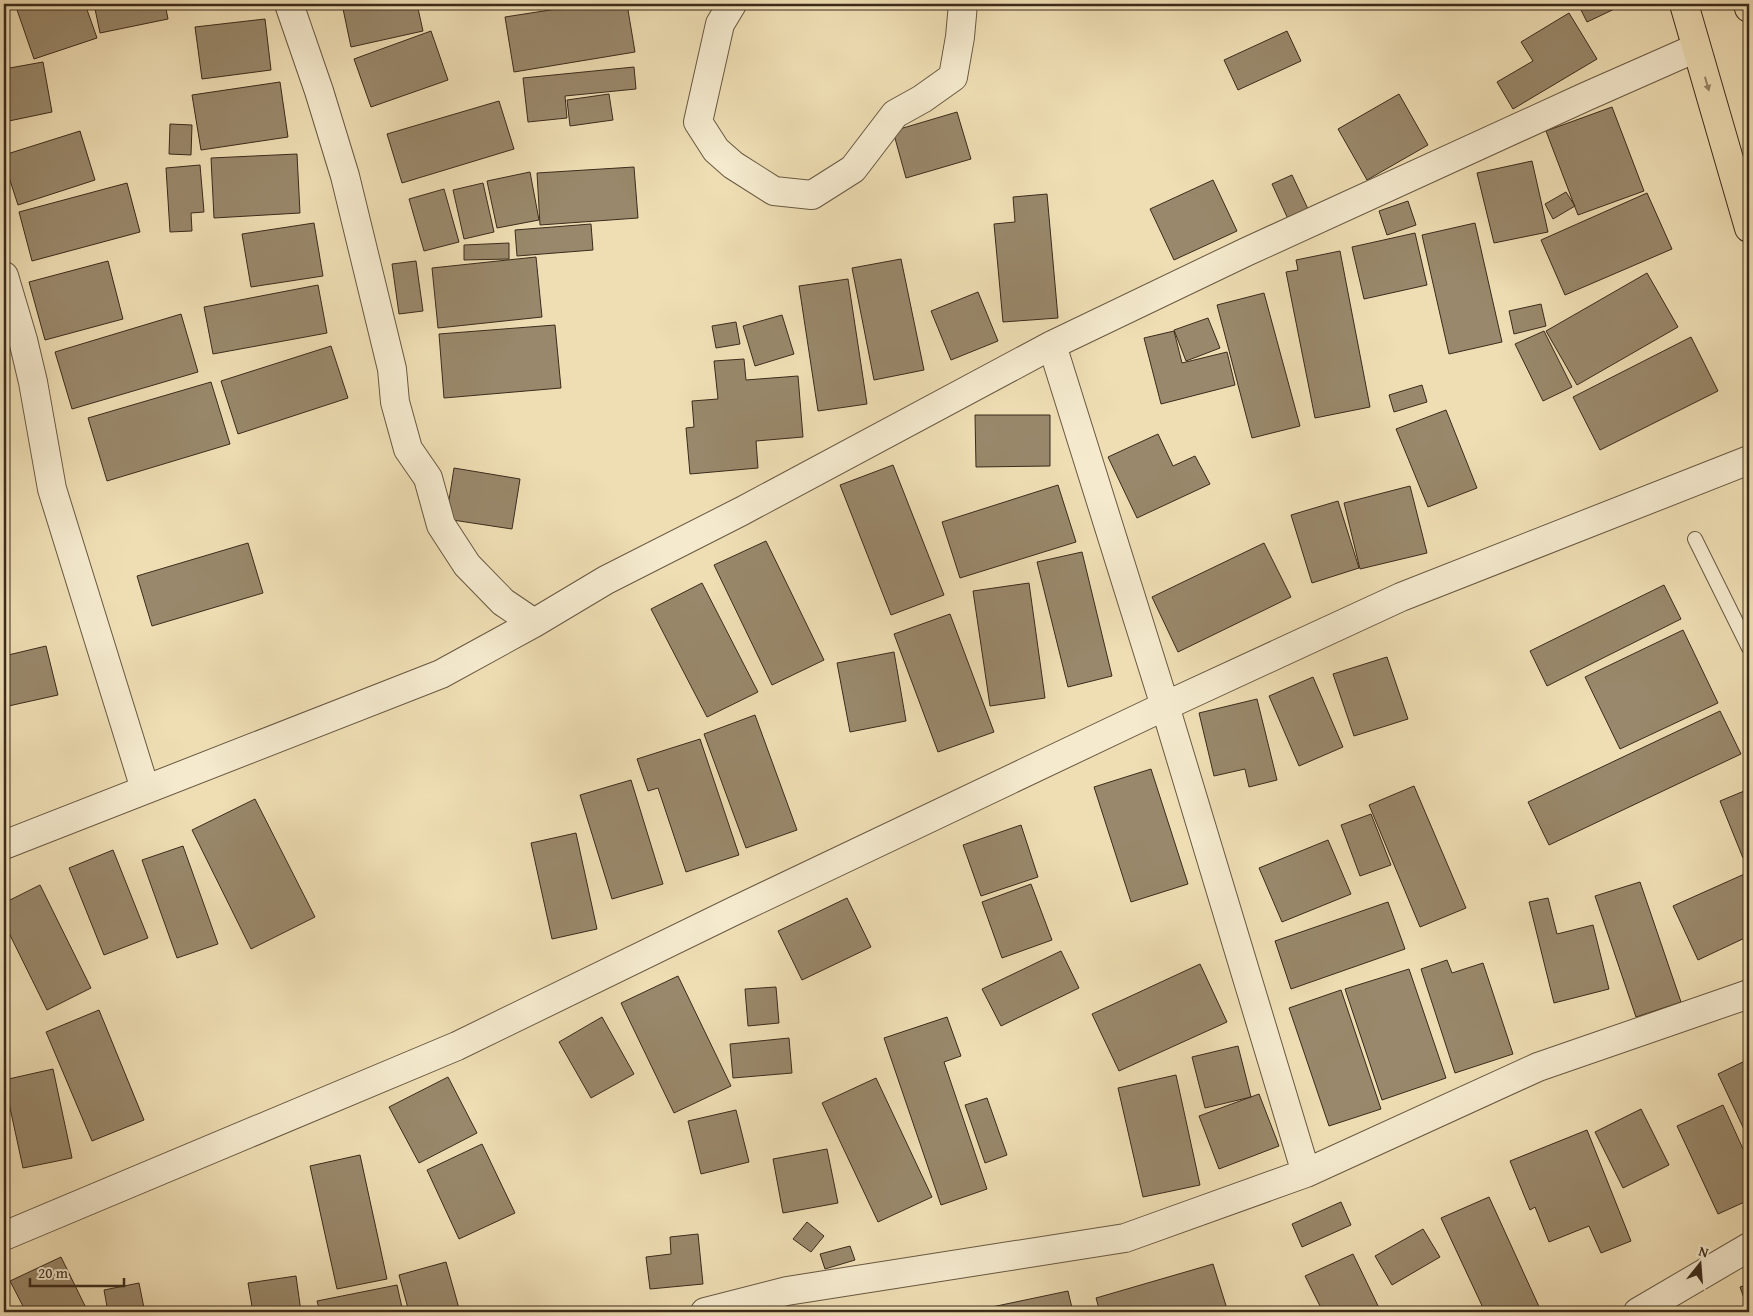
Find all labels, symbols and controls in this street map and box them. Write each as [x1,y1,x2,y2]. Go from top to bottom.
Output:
one-way arrow [1703,77,1711,92]
north arrow [1676,1238,1726,1288]
text: N [1696,1241,1712,1263]
scale bar [30,1256,124,1288]
text: 20 m [38,1262,69,1283]

